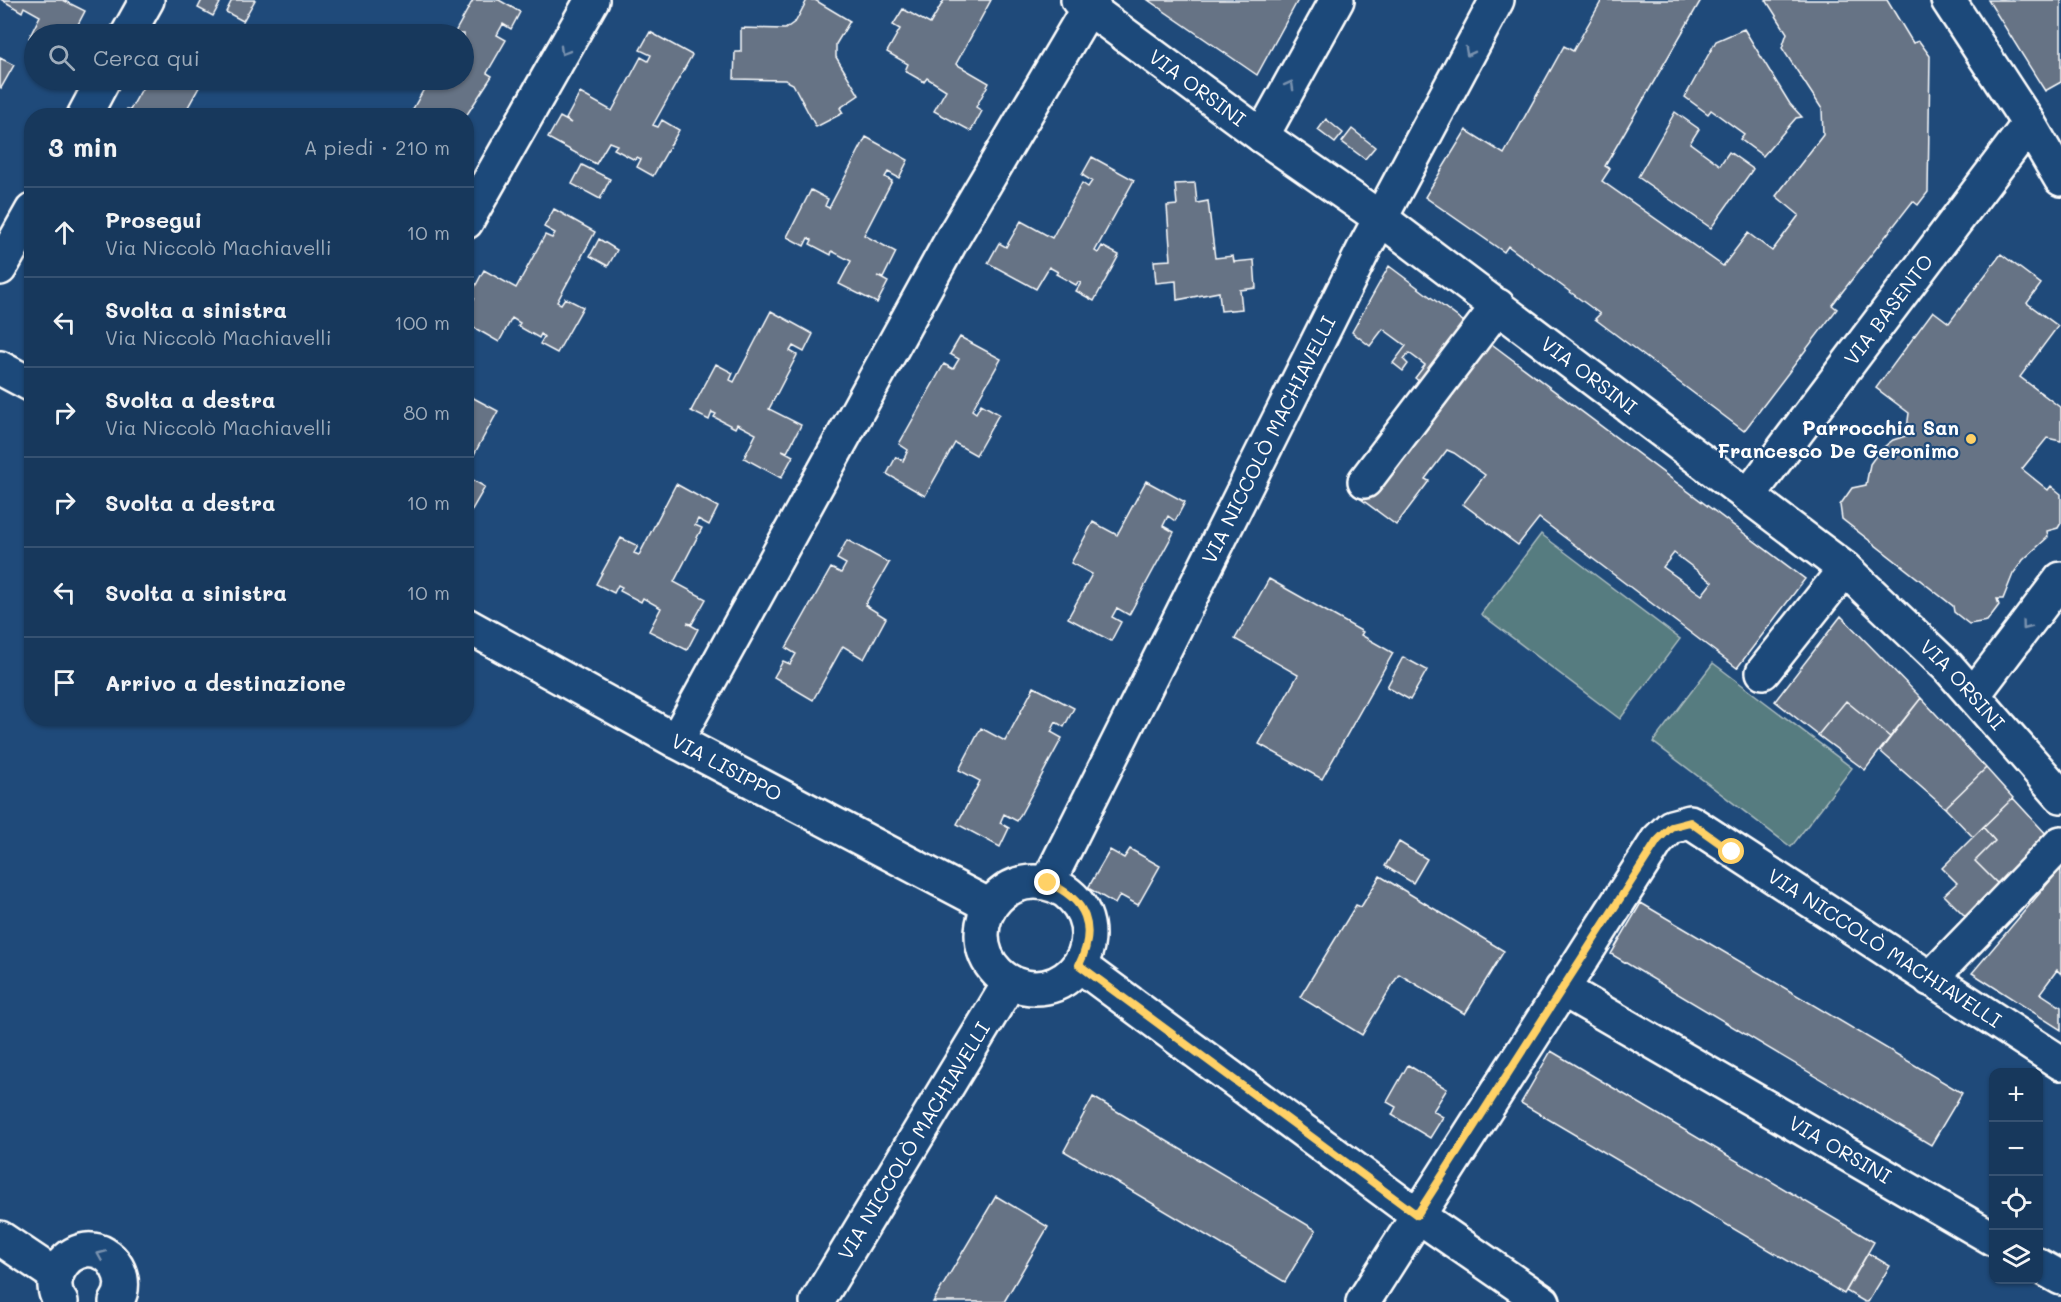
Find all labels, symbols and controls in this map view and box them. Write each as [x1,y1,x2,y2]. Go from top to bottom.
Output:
search box [24,24,474,90]
icon: search [45,41,78,74]
text: Cerca qui [93,43,200,72]
street label: VIA ORSINI [1144,43,1251,132]
one-way arrow [559,45,571,55]
one-way arrow [1465,45,1476,56]
one-way arrow [1283,81,1295,91]
text: 3 min [48,130,117,164]
text: A piedi · 210 m [304,134,450,160]
text: Prosegui [105,205,202,234]
icon: ahead [48,216,81,249]
text: 10 m [406,219,450,245]
text: Via Niccolò Machiavelli [105,234,332,260]
street label: VIA BASENTO [1838,248,1938,370]
text: Svolta a sinistra [105,295,287,324]
icon: left [48,306,81,339]
text: 100 m [394,309,450,335]
street label: VIA NICCOLÒ MACHIAVELLI [1195,311,1341,568]
text: Via Niccolò Machiavelli [105,324,332,350]
street label: VIA ORSINI [1536,330,1643,420]
text: Svolta a destra [105,385,275,414]
icon: right [48,396,81,429]
text: 80 m [403,399,450,425]
text: Via Niccolò Machiavelli [105,414,332,440]
place label: Parrocchia San Francesco De Geronimo [1717,414,1959,463]
marker: Parrocchia San Francesco De Geronimo [1964,432,1978,446]
icon: right [48,486,81,519]
text: Svolta a destra [105,488,275,517]
text: 10 m [406,489,450,515]
icon: left [48,576,81,609]
text: Svolta a sinistra [105,578,287,607]
text: 10 m [406,579,450,605]
one-way arrow [2022,619,2033,630]
street label: VIA ORSINI [1915,633,2011,735]
icon: arrive [48,666,81,699]
text: Arrivo a destinazione [105,668,346,697]
street label: VIA LISIPPO [667,727,787,806]
route start [1718,838,1744,864]
street label: VIA NICCOLÒ MACHIAVELLI [1763,862,2007,1033]
route end [1034,869,1060,895]
street label: VIA NICCOLÒ MACHIAVELLI [831,1016,995,1264]
map controls [1989,1068,2043,1284]
button: + [1989,1068,2043,1122]
street label: VIA ORSINI [1784,1109,1896,1189]
button: − [1989,1122,2043,1176]
button: locate [1989,1176,2043,1230]
button: layers [1989,1230,2043,1284]
one-way arrow [97,1250,108,1262]

